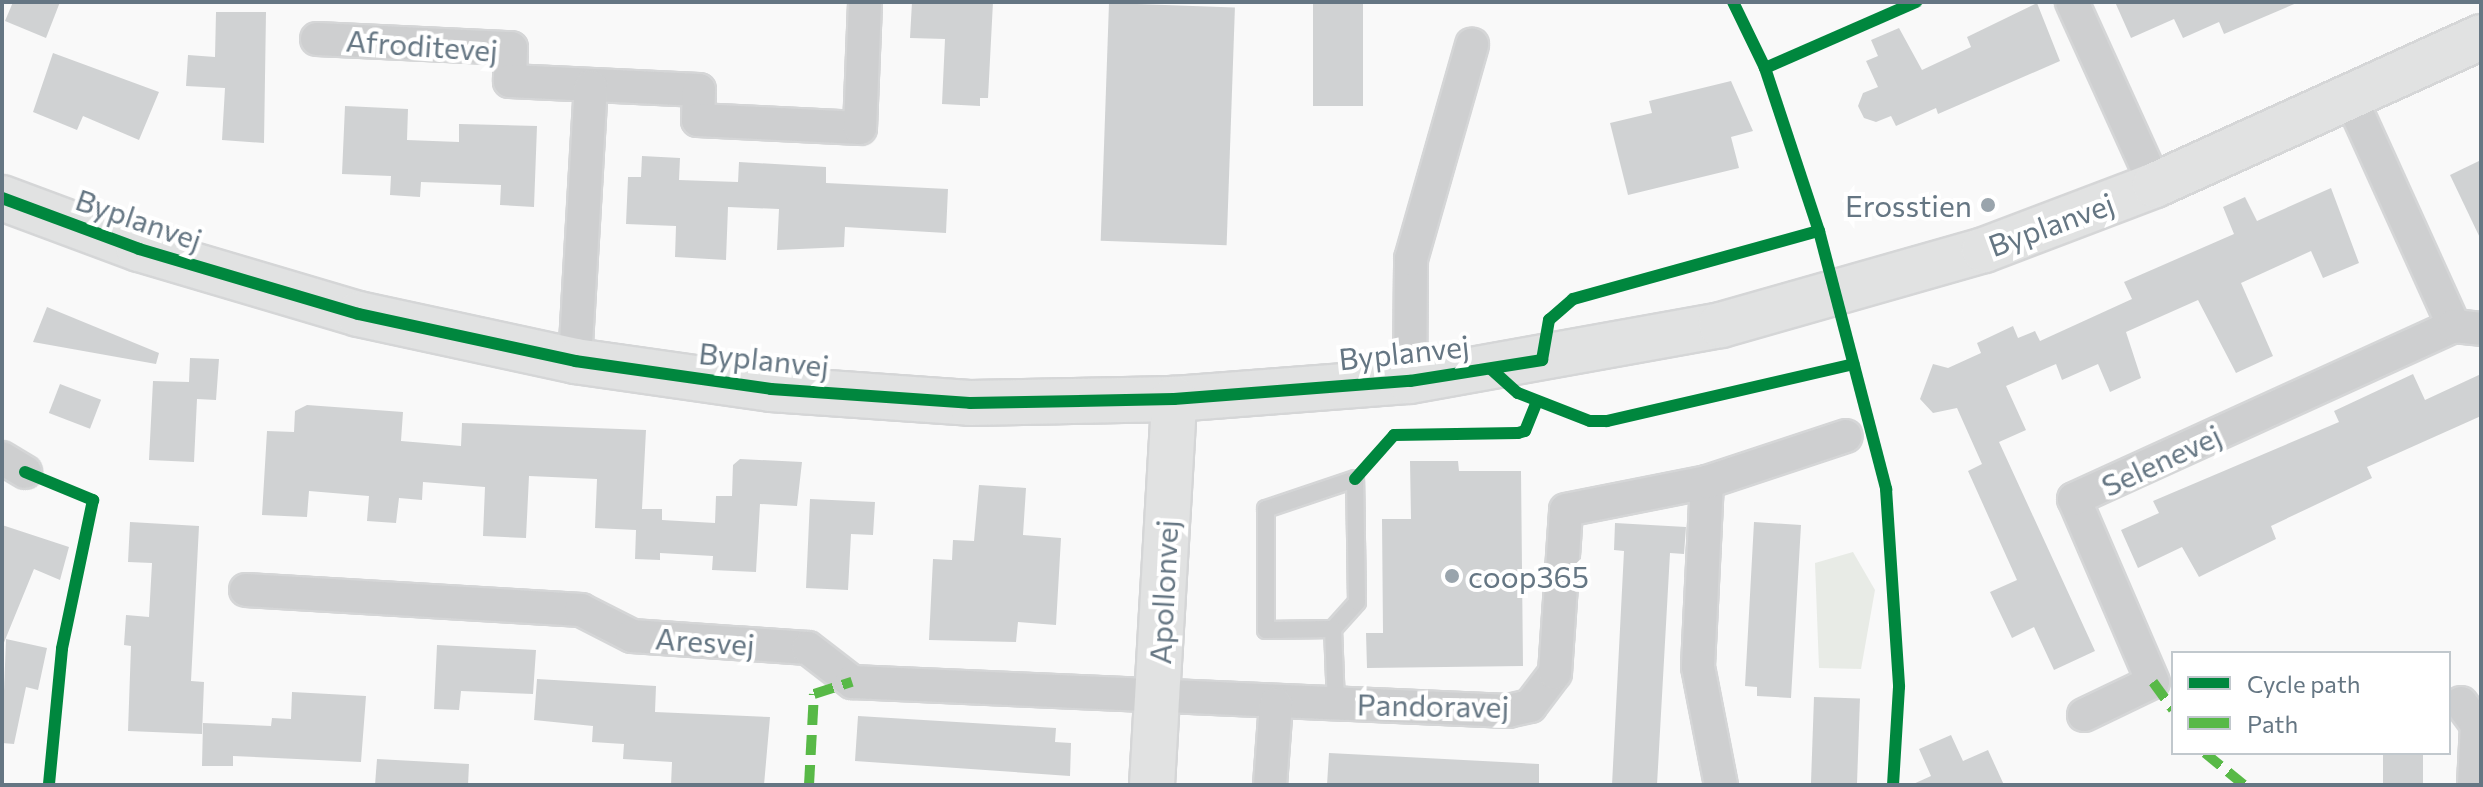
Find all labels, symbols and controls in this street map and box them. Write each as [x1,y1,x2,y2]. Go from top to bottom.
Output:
street label: Afroditevej [345,22,499,68]
street label: Byplanvej [71,181,207,257]
street label: Byplanvej [1983,185,2119,263]
place label: Erosstien [1845,187,1972,223]
marker: Erosstien [1979,196,1997,214]
street label: Byplanvej [1337,327,1471,377]
street label: Byplanvej [697,334,831,384]
street label: Selenevej [2095,417,2227,503]
street label: Apollonvej [1141,519,1185,665]
place label: coop365 [1468,558,1589,594]
marker: coop365 [1443,567,1461,585]
street label: Aresvej [654,620,756,662]
legend [2171,651,2451,755]
text: Cycle path [2247,669,2361,698]
street label: Pandoravej [1357,686,1509,724]
text: Path [2247,709,2298,738]

